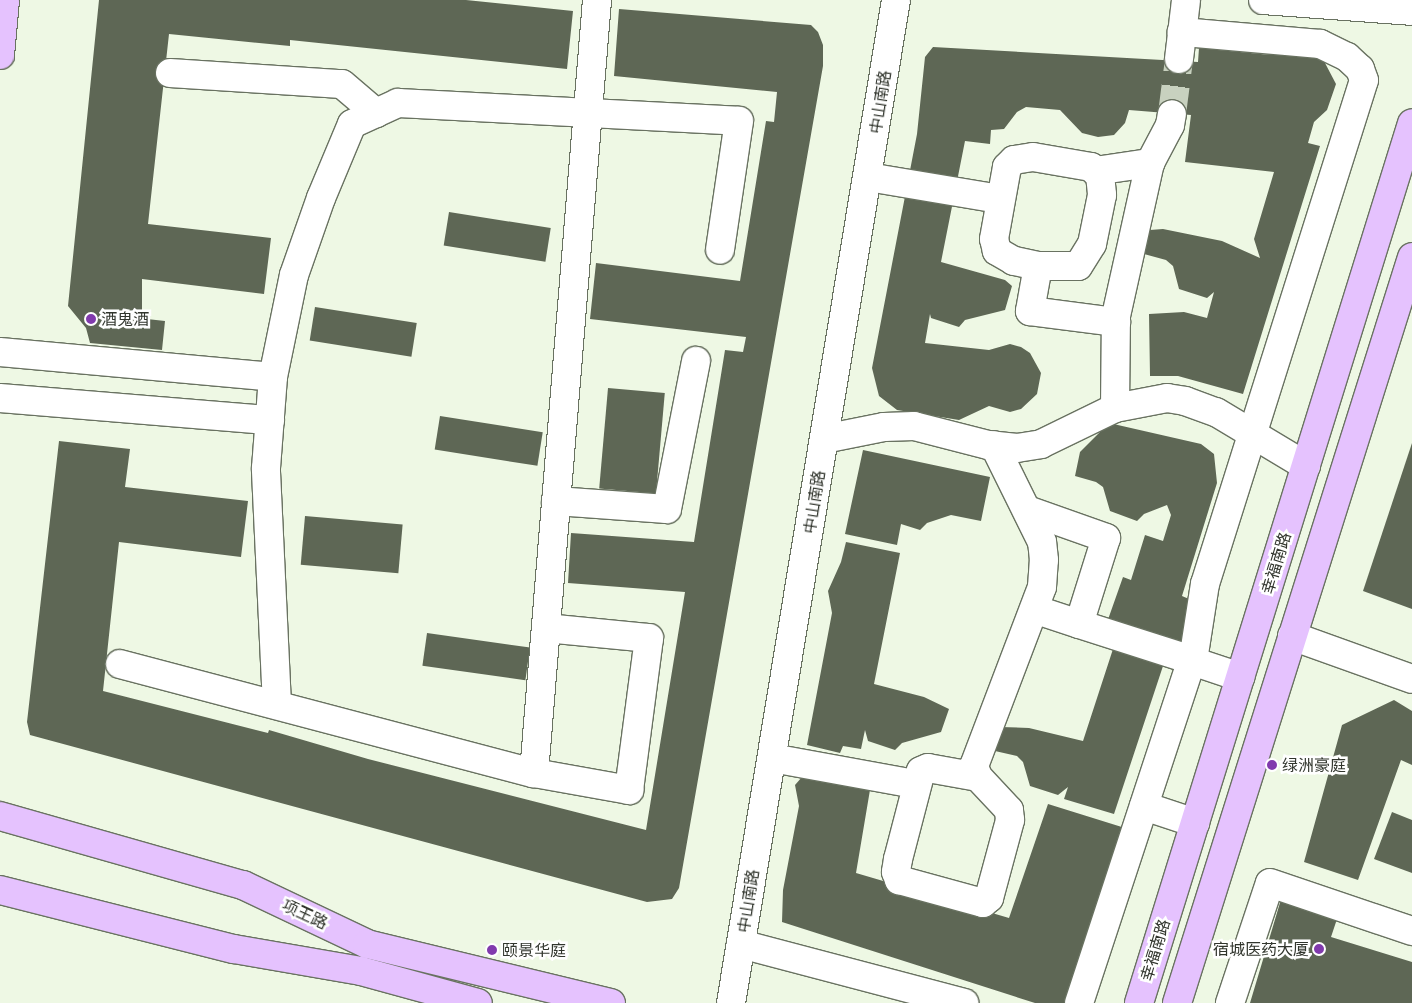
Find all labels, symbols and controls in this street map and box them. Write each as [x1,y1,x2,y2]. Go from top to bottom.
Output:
street label: 中山南路 [866,69,894,135]
place label: 酒鬼酒 [101,309,149,329]
marker: 酒鬼酒 [85,313,97,325]
street label: 中山南路 [800,469,828,535]
street label: 幸福南路 [1257,530,1295,596]
place label: 绿洲豪庭 [1282,755,1346,775]
marker: 绿洲豪庭 [1266,759,1278,771]
street label: 中山南路 [734,868,762,934]
street label: 项王路 [279,895,331,933]
street label: 幸福南路 [1136,917,1174,983]
place label: 宿城医药大厦 [1213,939,1309,959]
place label: 颐景华庭 [502,940,566,960]
marker: 宿城医药大厦 [1313,943,1325,955]
marker: 颐景华庭 [486,944,498,956]

